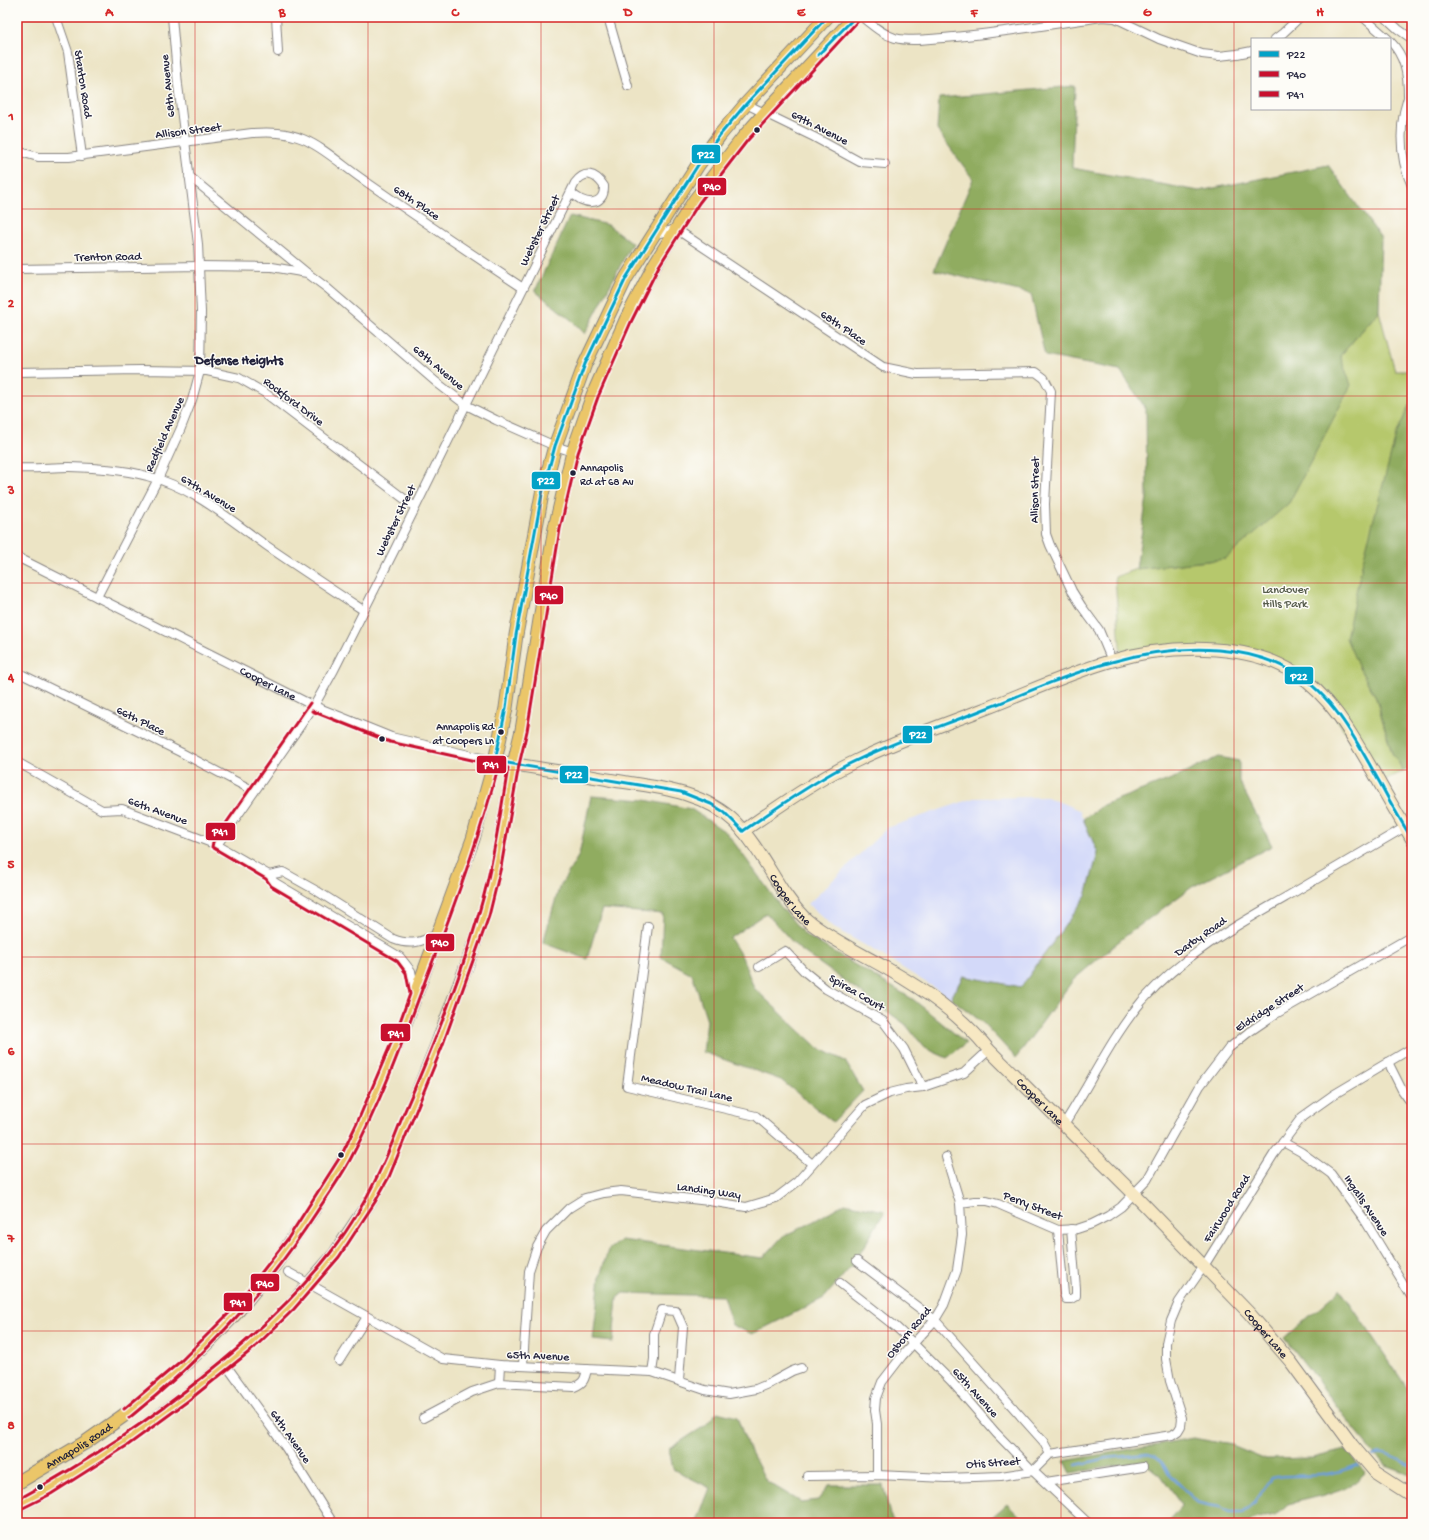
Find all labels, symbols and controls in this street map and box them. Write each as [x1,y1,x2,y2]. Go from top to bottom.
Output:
text: A [104,6,114,21]
text: B [278,6,287,21]
text: C [450,6,460,21]
text: D [623,6,633,21]
text: E [797,6,806,21]
text: F [970,6,979,21]
text: G [1143,6,1152,21]
text: H [1316,6,1324,21]
legend [1251,38,1391,110]
street label: Stanton Road [70,49,94,120]
text: P22 [1286,49,1306,63]
street label: 68th Avenue [159,53,179,118]
text: P40 [1286,69,1306,83]
text: P41 [1286,89,1304,103]
street label: 69th Avenue [788,108,851,150]
text: 1 [7,110,14,125]
street label: Allison Street [155,121,223,143]
unlabelled marker [752,125,762,135]
line badge: P22 [691,144,721,164]
text: P22 [697,150,715,162]
line badge: P40 [697,177,727,196]
text: P40 [702,182,722,194]
street label: 68th Place [390,183,442,225]
street label: Webster Street [518,192,565,269]
street label: Trenton Road [74,250,142,266]
text: 2 [8,297,15,312]
street label: 68th Place [817,308,869,350]
street label: 68th Avenue [409,343,467,395]
district label: Defense Heights [194,353,284,369]
street label: Rockford Drive [260,375,326,430]
street label: Redfield Avenue [143,394,189,474]
street label: Allison Street [1028,456,1044,523]
place label: Annapolis Rd at 68 Av [580,463,634,489]
marker: Annapolis Rd at 68 Av [568,468,578,478]
line badge: P22 [531,471,561,490]
street label: 67th Avenue [178,473,239,517]
text: P22 [537,476,555,488]
street label: Webster Street [374,482,421,559]
text: 3 [7,484,15,499]
park label: Landover Hills Park [1262,584,1310,612]
line badge: P40 [534,585,564,605]
text: P40 [539,591,559,603]
street label: Cooper Lane [237,665,298,705]
line badge: P22 [1284,666,1314,685]
text: 4 [7,671,15,686]
text: P22 [1290,672,1308,684]
street label: 66th Place [113,704,168,740]
place label: Annapolis Rd at Coopers Ln [433,722,496,748]
line badge: P22 [902,725,933,744]
marker: Annapolis Rd at Coopers Ln [496,727,506,737]
text: P22 [909,730,927,742]
unlabelled marker [377,734,387,744]
line badge: P41 [476,755,507,774]
text: P41 [482,760,499,772]
line badge: P22 [559,765,589,784]
text: P22 [565,770,583,782]
street label: 66th Avenue [126,795,190,829]
line badge: P41 [205,822,236,841]
text: P41 [211,827,228,839]
text: 5 [8,858,15,873]
street label: Cooper Lane [765,872,814,930]
street label: Darby Road [1172,914,1231,961]
line badge: P40 [425,933,455,952]
text: P40 [430,938,450,950]
street label: Spirea Court [826,972,887,1016]
street label: Eldridge Street [1233,981,1308,1036]
line badge: P41 [380,1023,411,1042]
text: P41 [387,1029,404,1041]
text: 6 [8,1045,15,1060]
street label: Meadow Trail Lane [640,1072,734,1106]
street label: Cooper Lane [1012,1076,1066,1129]
unlabelled marker [336,1150,346,1160]
street label: Fairwood Road [1201,1172,1255,1246]
street label: Ingalls Avenue [1340,1173,1391,1240]
street label: Landing Way [676,1181,742,1203]
street label: Perry Street [1000,1189,1065,1225]
text: 7 [7,1232,16,1247]
line badge: P40 [250,1273,280,1292]
text: P40 [255,1279,275,1291]
line badge: P41 [223,1292,253,1312]
text: P41 [229,1298,246,1310]
street label: Osborn Road [884,1304,936,1362]
street label: Cooper Lane [1240,1307,1290,1363]
street label: 65th Avenue [506,1349,570,1365]
street label: 65th Avenue [948,1365,1001,1422]
street label: 64th Avenue [266,1408,313,1467]
text: 8 [7,1419,15,1434]
street label: Annapolis Road [44,1420,116,1473]
street label: Otis Street [966,1455,1022,1473]
unlabelled marker [35,1482,45,1492]

